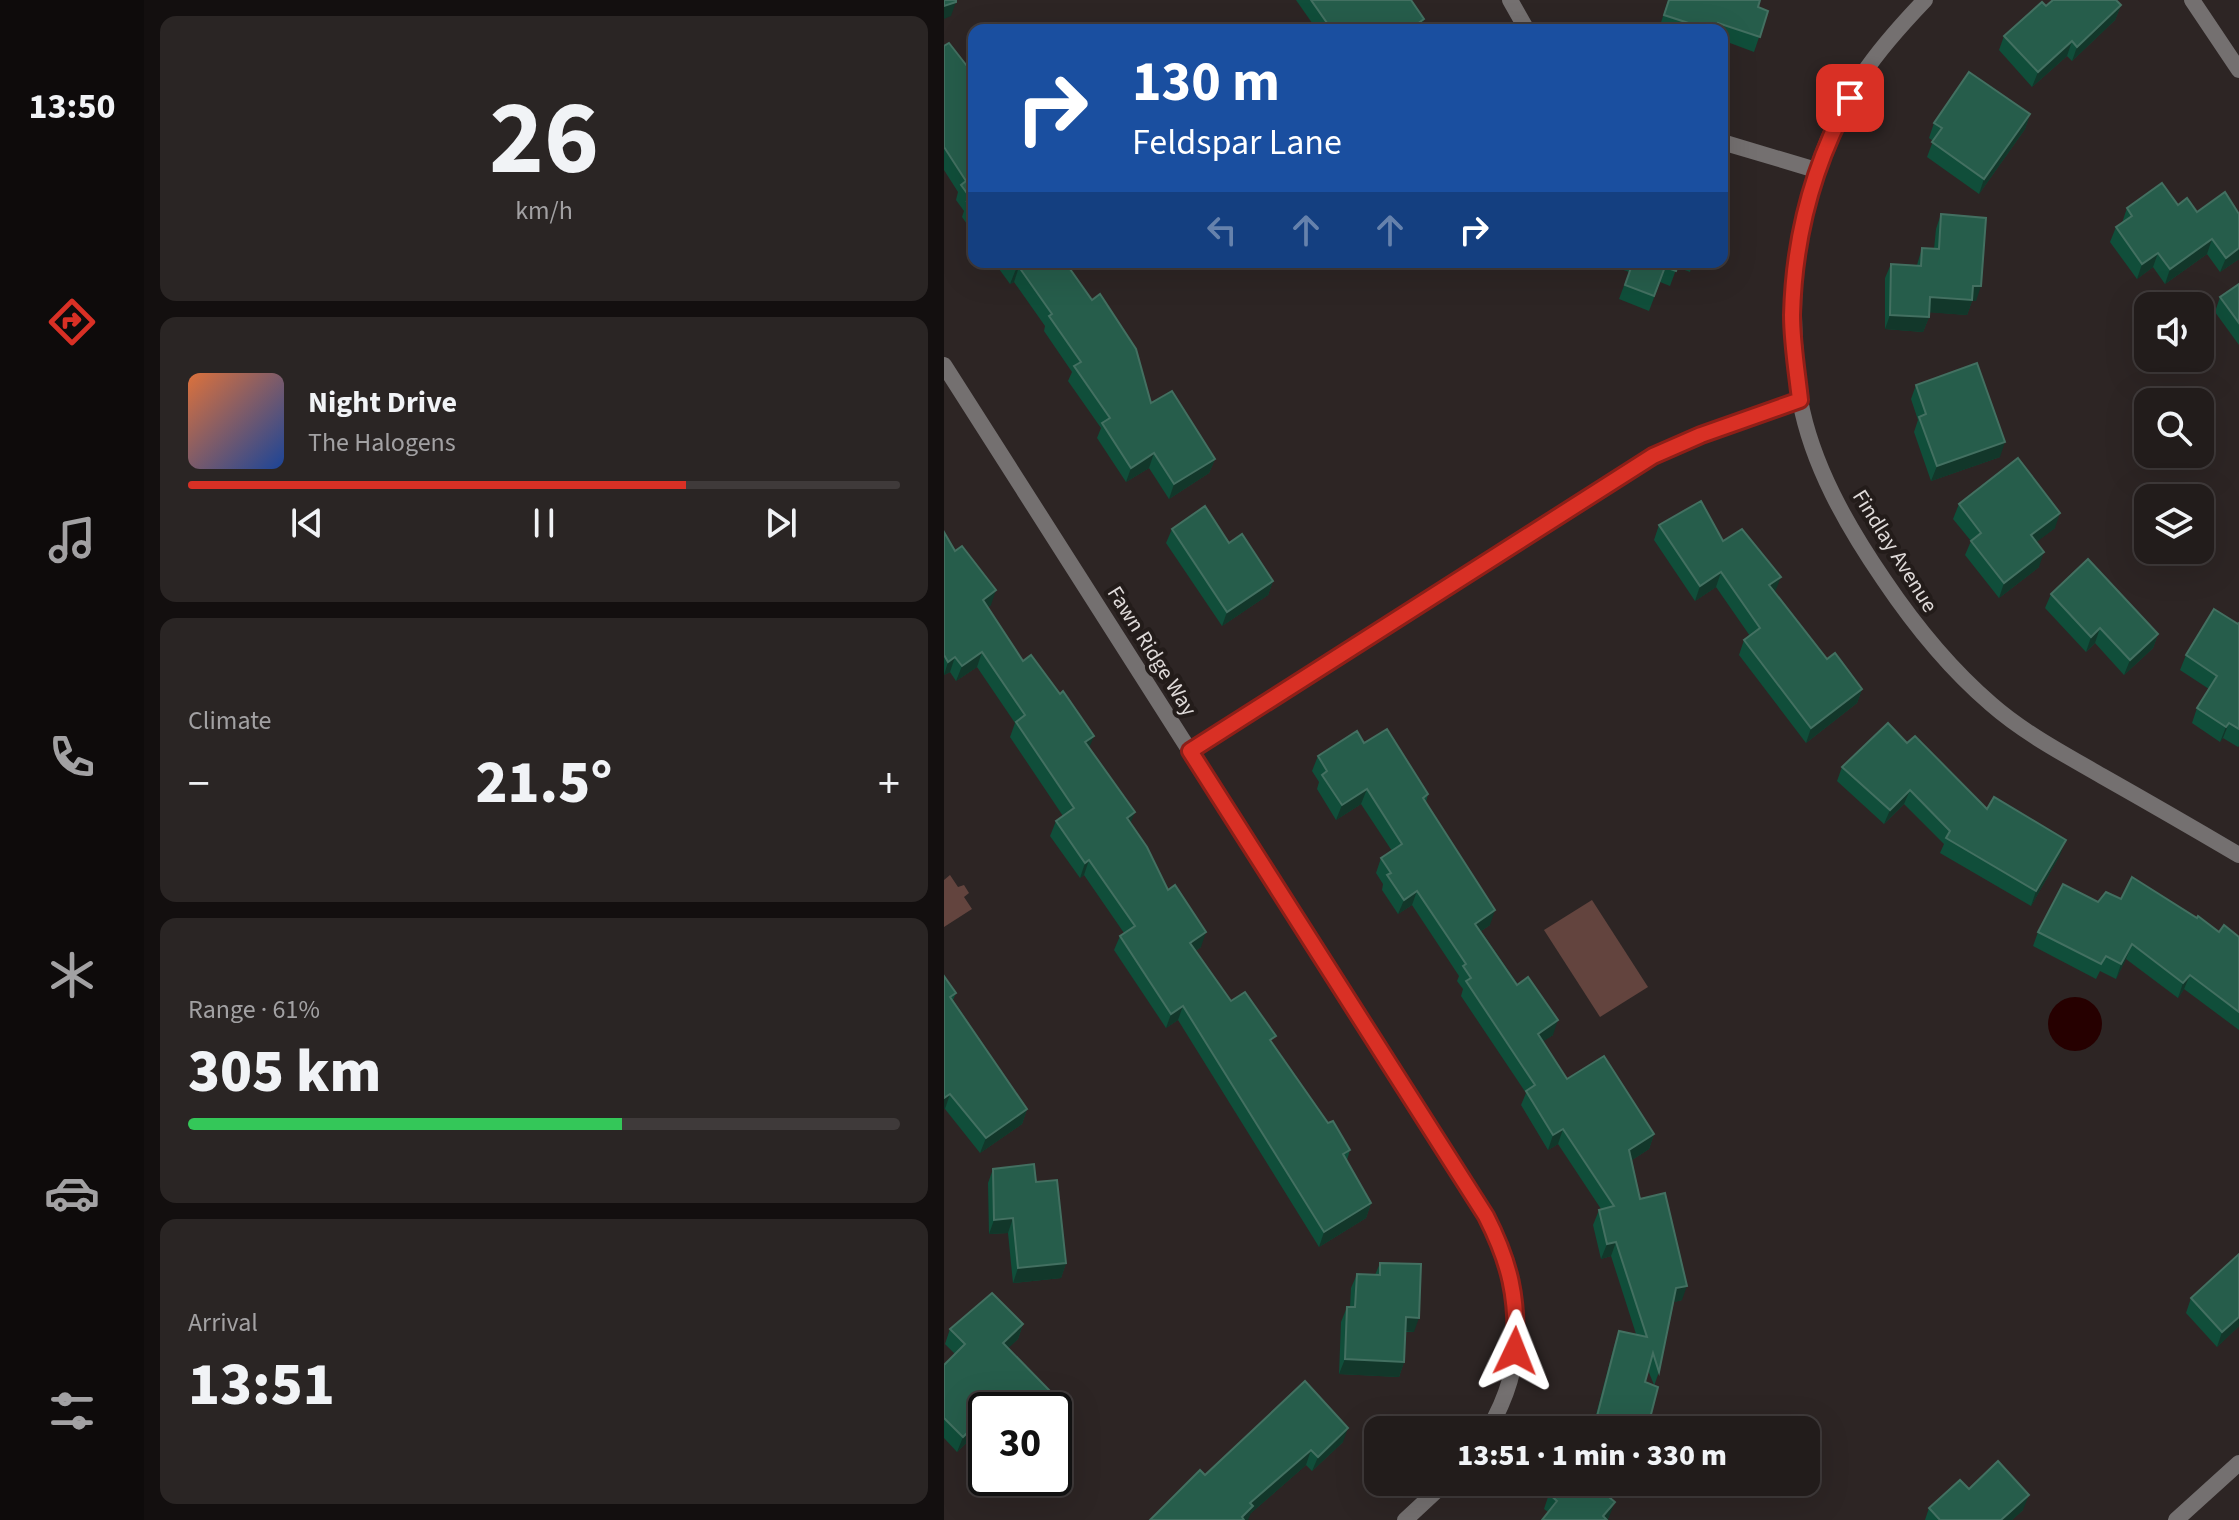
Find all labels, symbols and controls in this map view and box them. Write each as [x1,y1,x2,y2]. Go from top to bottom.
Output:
text: 130 m [1132,43,1280,122]
icon: right [1000,56,1104,160]
pin [1816,64,1884,132]
text: 26 [489,66,599,214]
icon: arrive [1828,76,1872,120]
text: 13:50 [29,81,115,132]
text: Feldspar Lane [1132,117,1342,168]
text: km/h [515,192,573,229]
icon: left [1200,208,1244,252]
icon: ahead [1284,208,1328,252]
icon: ahead [1368,208,1412,252]
icon: right [1452,208,1496,252]
map controls [2134,292,2214,564]
button: sound [2134,292,2214,372]
icon: directions [44,294,100,350]
text: Night Drive [308,381,457,424]
button: search [2134,388,2214,468]
text: The Halogens [308,424,456,461]
street label: Findlay Avenue [1844,483,1946,619]
button: layers [2134,484,2214,564]
icon: previous [285,501,329,545]
icon: pause [522,501,566,545]
icon: next [759,501,803,545]
icon: music [44,512,100,568]
street label: Fawn Ridge Way [1099,580,1205,723]
text: Climate [188,702,272,739]
icon: phone [44,729,100,785]
text: 21.5° [476,741,612,826]
text: − [188,753,210,816]
text: + [878,753,900,816]
icon: climate [44,947,100,1003]
text: Range · 61% [188,991,320,1028]
text: 305 km [188,1030,381,1115]
icon: car [44,1165,100,1221]
text: Arrival [188,1304,258,1341]
position arrow [1473,1309,1557,1393]
text: 13:51 [188,1343,335,1428]
icon: filters [44,1383,100,1439]
speed limit sign: 30 [968,1392,1072,1496]
text: 13:51 · 1 min · 330 m [1457,1434,1727,1477]

